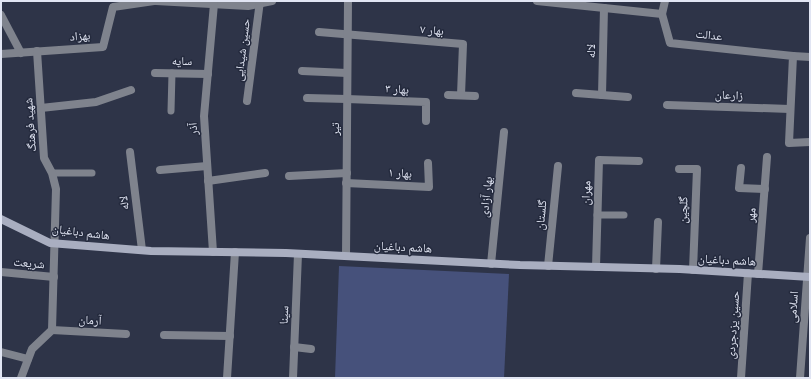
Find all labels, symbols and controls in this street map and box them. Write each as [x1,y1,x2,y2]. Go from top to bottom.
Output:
street label: حسین شیدایی [231,18,253,82]
street label: بهار ۷ [419,22,444,38]
street label: عدالت [695,27,723,43]
street label: بهزاد [69,28,91,44]
street label: لاله [584,44,598,58]
street label: سایه [172,54,192,68]
street label: بهار ۳ [385,81,409,97]
street label: زارعان [715,88,744,103]
street label: شهید فرهنگ [21,97,39,153]
street label: آذر [186,121,200,137]
street label: تیر [328,122,342,137]
street label: بهار ۱ [388,165,412,181]
street label: بهار آزادی [477,176,495,218]
street label: مهران [579,180,593,206]
street label: لاله [116,195,132,211]
street label: گلچین [676,196,691,224]
street label: گلستان [532,199,550,231]
street label: مهر [743,207,759,224]
street label: هاشم دباغیان [51,222,111,243]
street label: هاشم دباغیان [374,238,432,257]
street label: هاشم دباغیان [698,251,756,270]
street label: شریعت [13,255,45,272]
street label: حسین یزدجردی [724,290,743,360]
street label: اسلامی [785,291,801,323]
street label: سینا [277,305,292,325]
street label: آرمان [78,312,103,328]

